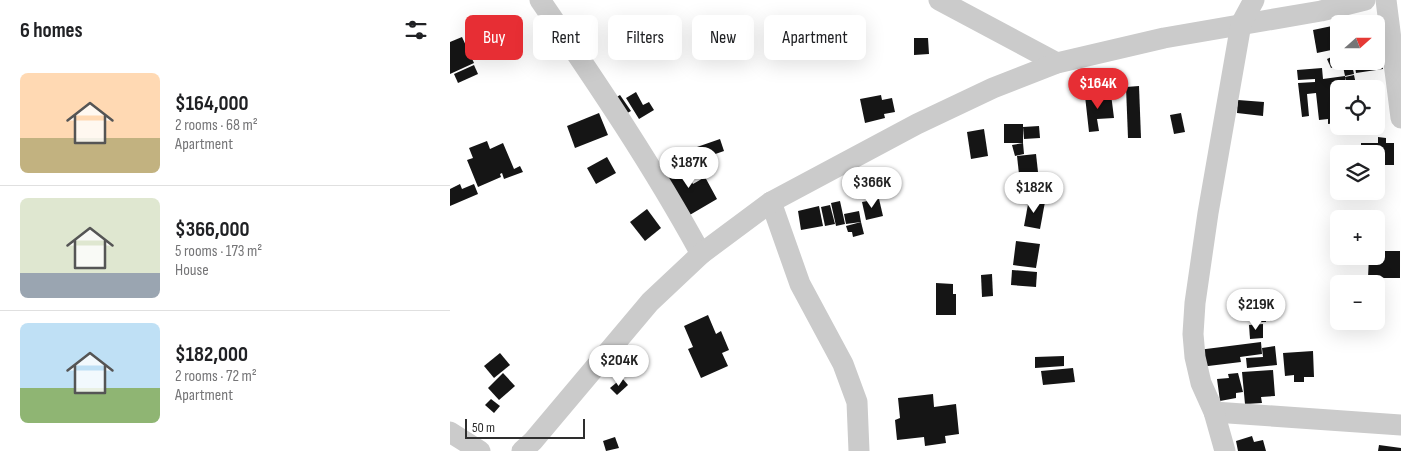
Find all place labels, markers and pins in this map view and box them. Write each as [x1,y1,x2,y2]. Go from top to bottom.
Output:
pin: $164K [1063,68,1133,110]
pin: $187K [654,146,724,189]
pin: $366K [837,166,907,209]
pin: $182K [999,172,1069,214]
pin: $219K [1221,288,1291,331]
pin: $204K [584,344,654,387]

